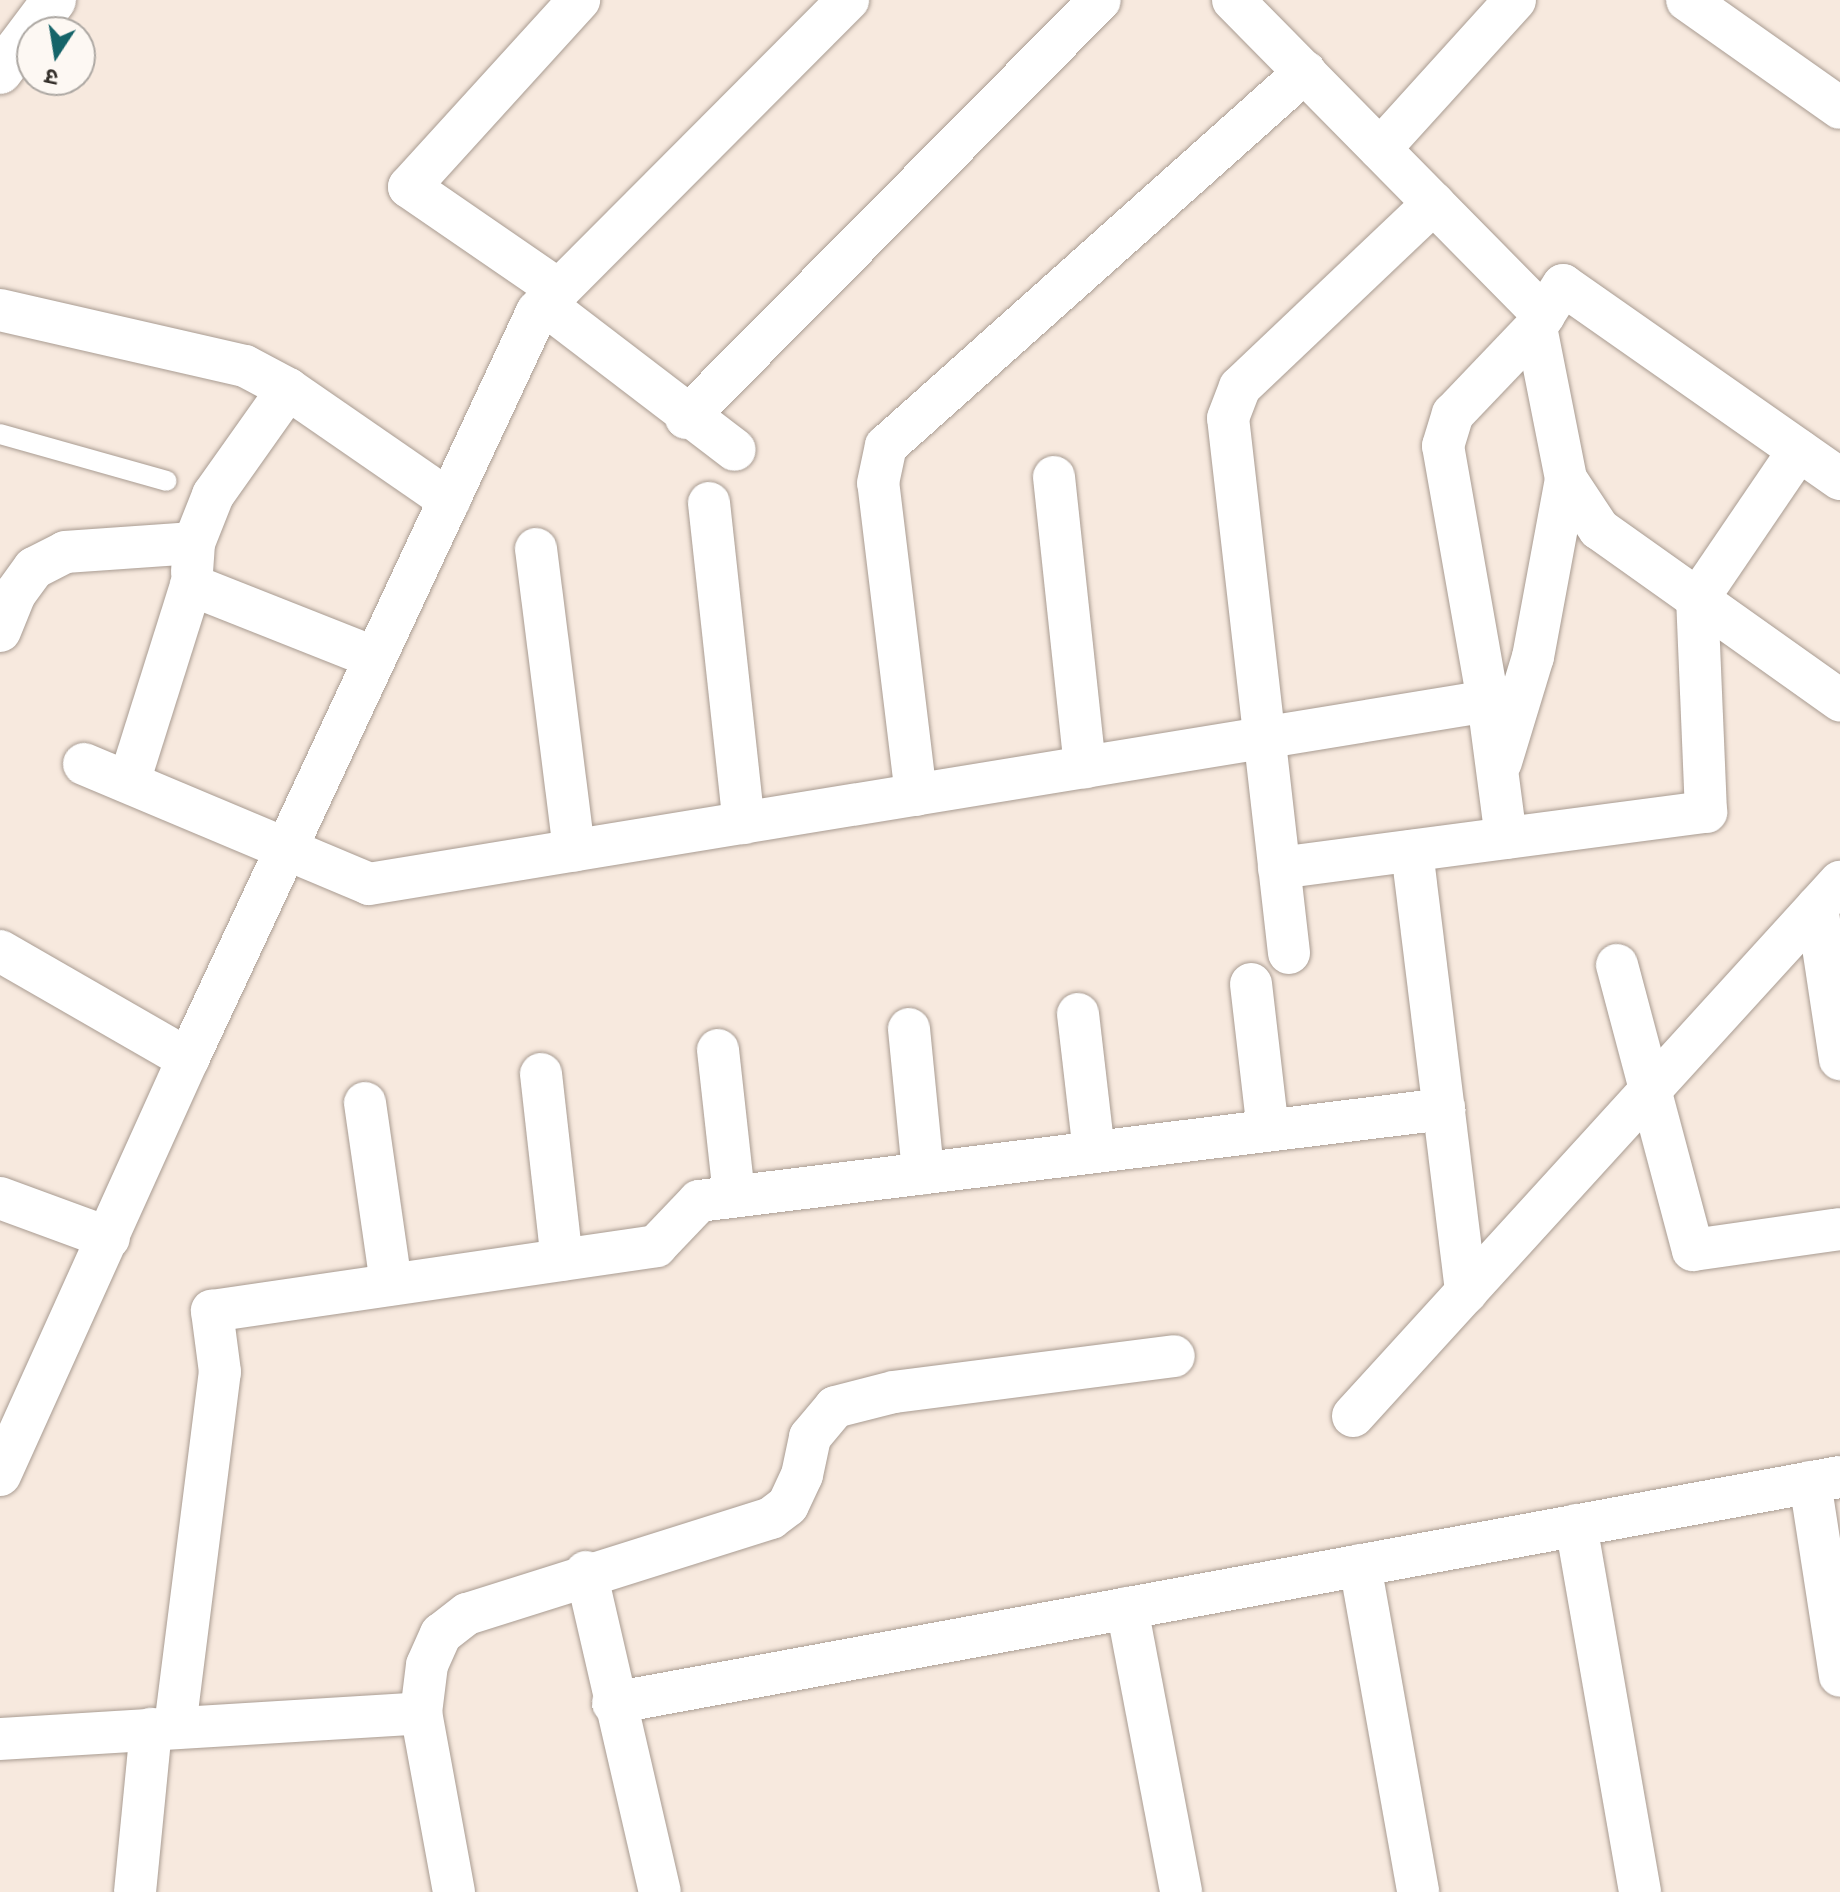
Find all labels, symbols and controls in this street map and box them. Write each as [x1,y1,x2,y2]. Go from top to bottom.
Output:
north arrow [16,16,96,96]
text: उ [42,60,61,95]

